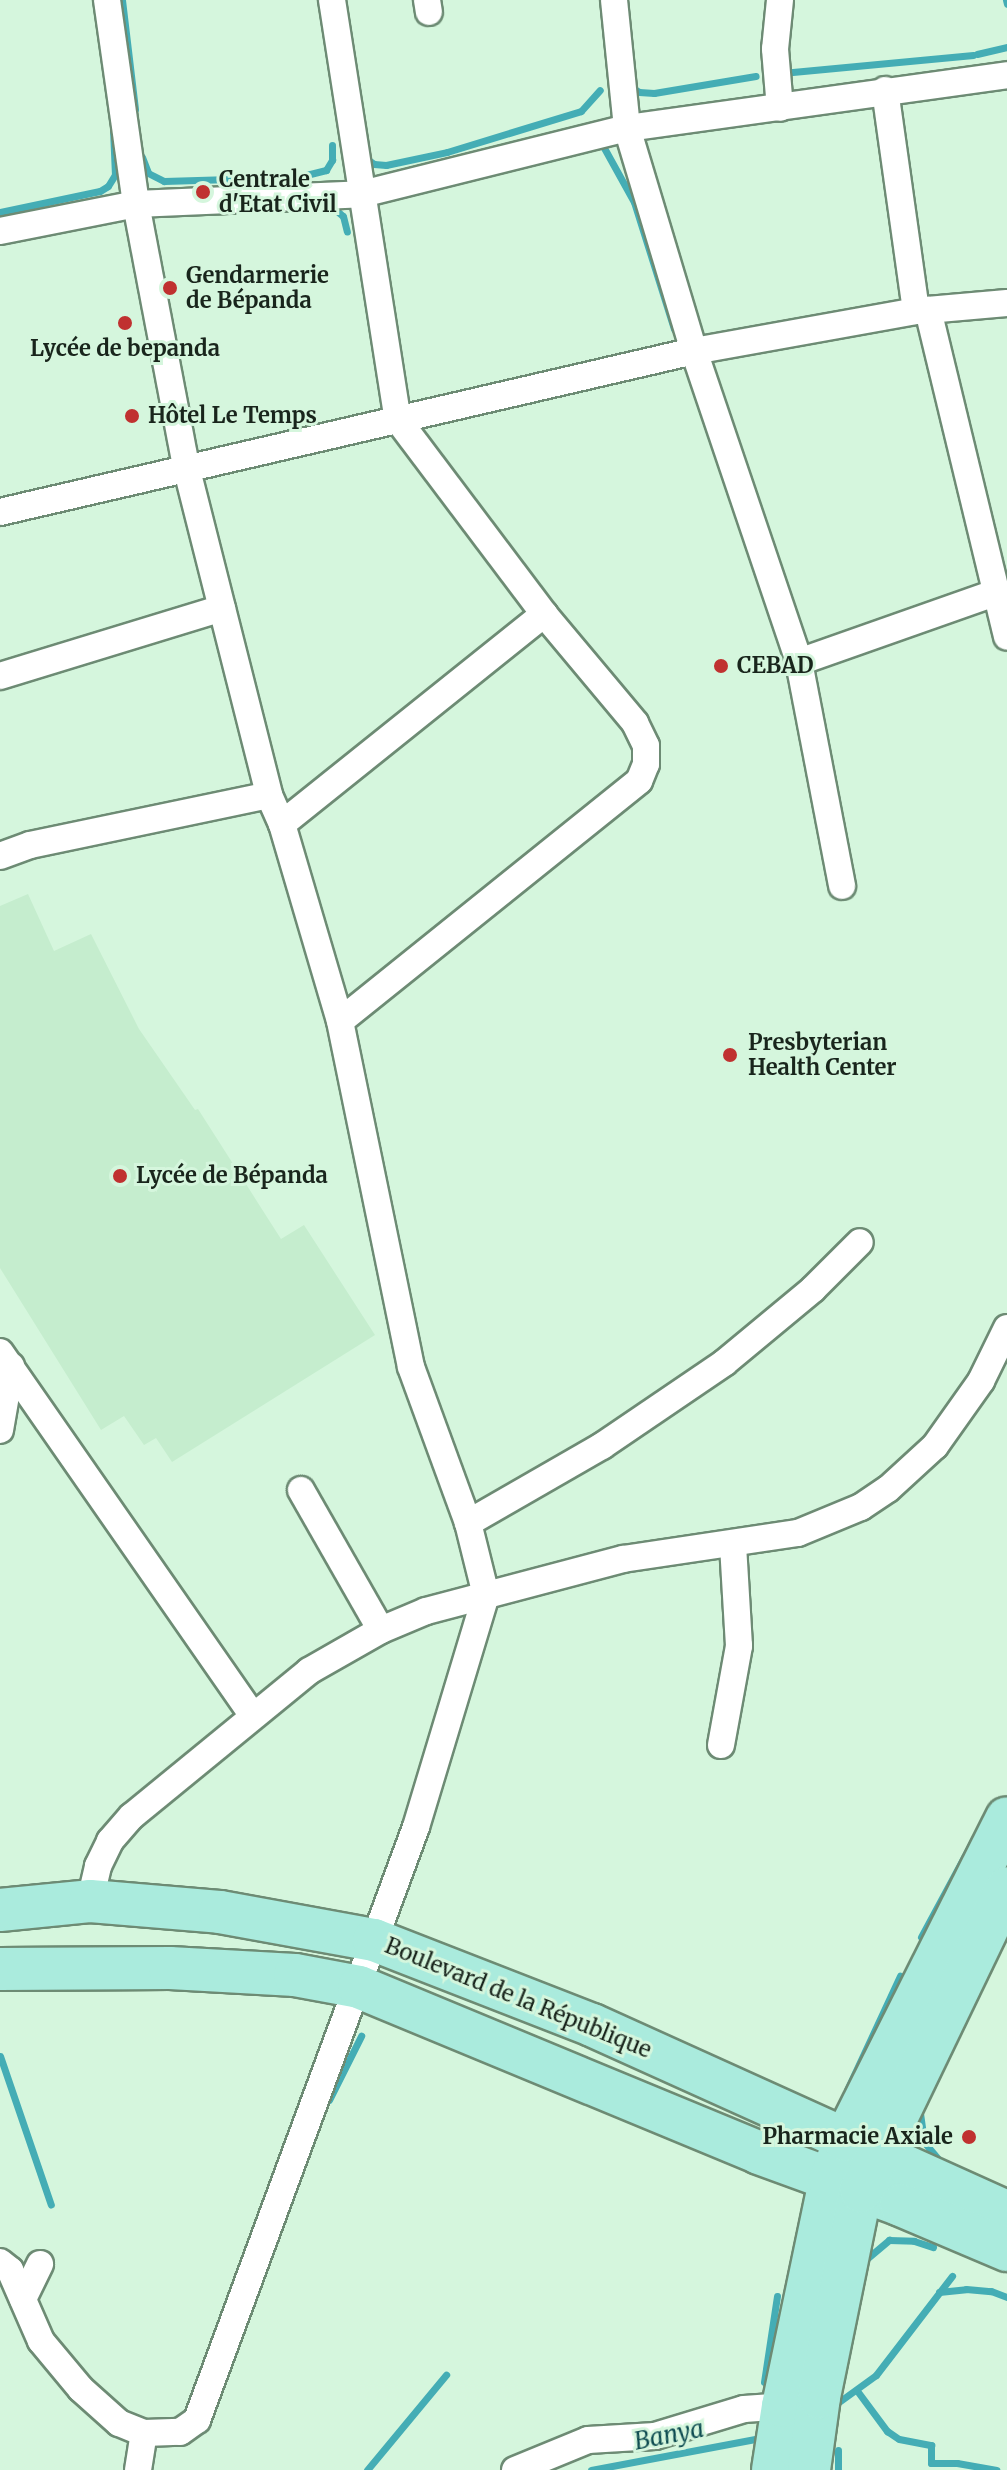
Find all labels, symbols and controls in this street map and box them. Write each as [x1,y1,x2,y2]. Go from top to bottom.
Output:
place label: Centrale d'Etat Civil [219,166,337,218]
marker: Centrale d'Etat Civil [194,183,212,201]
place label: Gendarmerie de Bépanda [186,262,329,314]
marker: Gendarmerie de Bépanda [161,279,179,297]
marker: Lycée de bepanda [116,314,134,332]
place label: Lycée de bepanda [30,336,220,362]
place label: Hôtel Le Temps [148,403,317,429]
marker: Hôtel Le Temps [123,407,141,425]
place label: CEBAD [737,653,814,679]
marker: CEBAD [712,657,730,675]
place label: Presbyterian Health Center [748,1029,897,1080]
marker: Presbyterian Health Center [719,1044,741,1066]
place label: Lycée de Bépanda [136,1163,328,1189]
marker: Lycée de Bépanda [111,1167,129,1185]
street label: Boulevard de la République [381,1932,655,2064]
place label: Pharmacie Axiale [763,2124,953,2150]
marker: Pharmacie Axiale [960,2128,978,2146]
water label: Banya [632,2414,706,2456]

